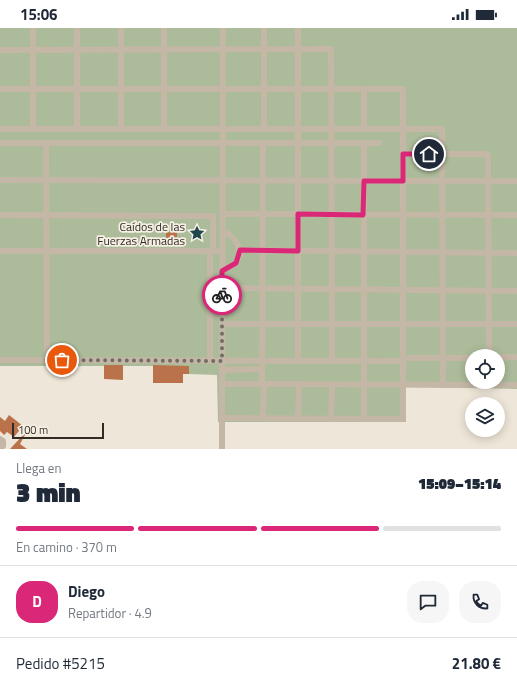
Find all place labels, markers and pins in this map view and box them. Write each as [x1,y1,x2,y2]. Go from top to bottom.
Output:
pin [412,137,446,171]
place label: Caídos de las Fuerzas Armadas [97,217,185,250]
place icon: Caídos de las Fuerzas Armadas [188,224,206,242]
pin [45,343,79,377]

